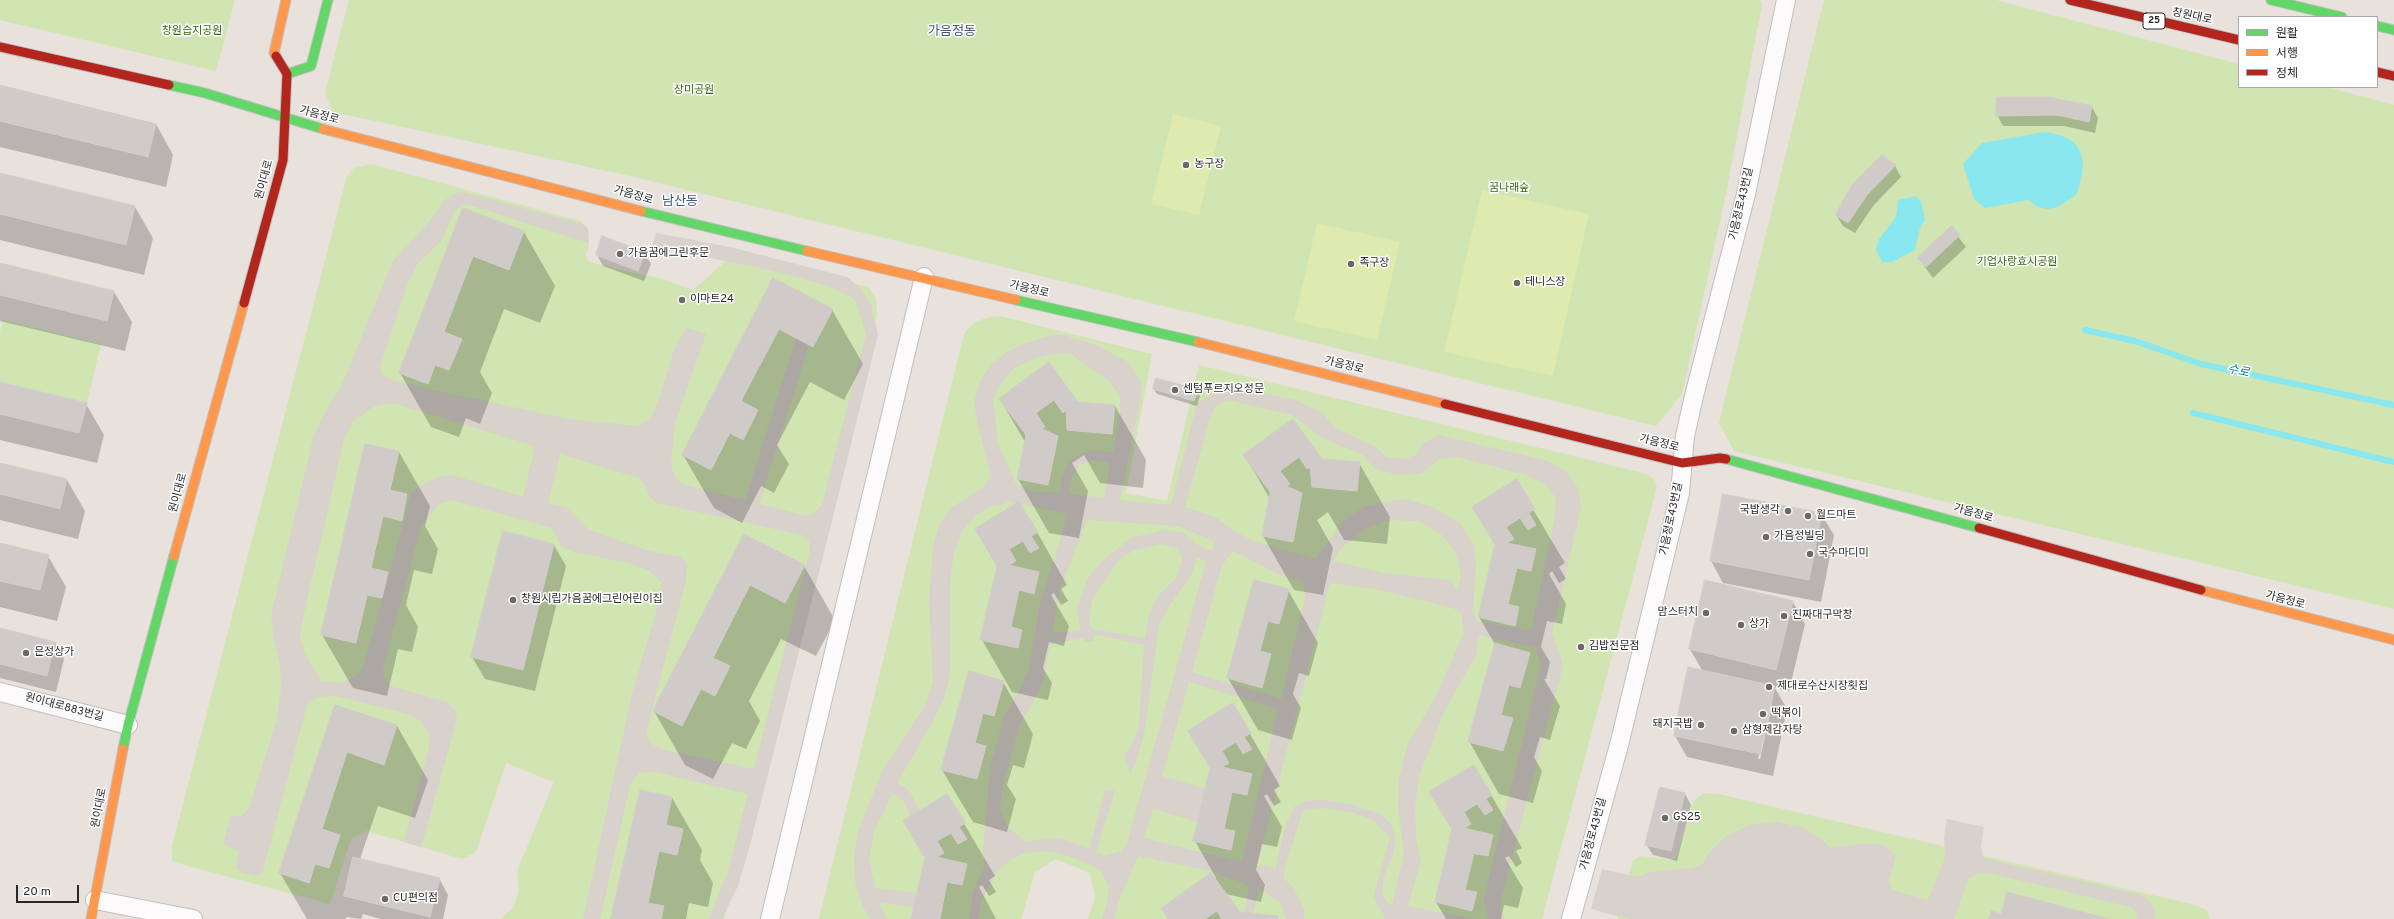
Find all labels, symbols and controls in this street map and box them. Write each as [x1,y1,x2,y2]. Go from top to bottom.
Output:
street label: 창원대로 [2171,6,2213,28]
road number: 25 [2143,13,2165,29]
legend [2238,16,2378,88]
district label: 가음정동 [928,24,976,40]
park label: 창원습지공원 [162,25,222,39]
text: 원활 [2276,26,2298,42]
text: 서행 [2276,46,2298,62]
text: 정체 [2276,66,2298,82]
park label: 장미공원 [674,84,714,98]
street label: 가음정로 [298,104,340,128]
place label: 농구장 [1194,158,1224,172]
street label: 원이대로 [253,159,277,201]
marker: 농구장 [1181,160,1191,170]
street label: 가음정로43번길 [1727,166,1757,242]
park label: 꿈나래숲 [1489,182,1529,196]
street label: 가음정로 [612,184,654,208]
district label: 남산동 [662,194,698,210]
place label: 가음꿈에그린후문 [628,247,709,261]
marker: 가음꿈에그린후문 [615,249,625,259]
park label: 기업사랑효시공원 [1977,256,2057,270]
place label: 족구장 [1359,257,1389,271]
marker: 족구장 [1346,259,1356,269]
place label: 테니스장 [1525,276,1565,290]
marker: 테니스장 [1512,278,1522,288]
street label: 가음정로 [1008,279,1050,301]
place label: 이마트24 [690,293,734,307]
marker: 이마트24 [677,295,687,305]
street label: 가음정로 [1323,355,1365,377]
water label: 수로 [2226,363,2250,381]
place label: 센텀푸르지오정문 [1183,383,1264,397]
marker: 센텀푸르지오정문 [1170,385,1180,395]
street label: 가음정로 [1638,433,1680,455]
street label: 원이대로 [167,472,191,514]
street label: 가음정로43번길 [1658,481,1686,557]
street label: 가음정로 [1952,502,1994,526]
place label: 국밥생각 [1740,504,1780,518]
marker: 국밥생각 [1783,506,1793,516]
place label: 월드마트 [1816,509,1856,523]
marker: 월드마트 [1803,511,1813,521]
place label: 가음정빌딩 [1774,530,1825,544]
marker: 가음정빌딩 [1761,532,1771,542]
place label: 국수마디미 [1818,547,1869,561]
marker: 국수마디미 [1805,549,1815,559]
street label: 가음정로 [2264,589,2306,613]
place label: 창원시립가음꿈에그린어린이집 [521,593,663,607]
marker: 창원시립가음꿈에그린어린이집 [508,595,518,605]
place label: 맘스터치 [1658,606,1698,620]
marker: 맘스터치 [1701,608,1711,618]
place label: 진짜대구막창 [1792,609,1853,623]
marker: 진짜대구막창 [1779,611,1789,621]
place label: 상가 [1749,618,1769,632]
marker: 상가 [1736,620,1746,630]
place label: 김밥전문점 [1589,640,1640,654]
marker: 김밥전문점 [1576,642,1586,652]
place label: 은정상가 [34,646,74,660]
marker: 은정상가 [21,648,31,658]
place label: 제대로수산시장횟집 [1777,680,1868,694]
marker: 제대로수산시장횟집 [1764,682,1774,692]
street label: 원이대로883번길 [23,691,105,725]
place label: 떡볶이 [1771,707,1801,721]
marker: 떡볶이 [1758,709,1768,719]
place label: 돼지국밥 [1653,718,1693,732]
marker: 돼지국밥 [1696,720,1706,730]
place label: 삼형제감자탕 [1742,724,1803,738]
marker: 삼형제감자탕 [1729,726,1739,736]
street label: 원이대로 [90,787,110,829]
street label: 가음정로43번길 [1578,796,1610,872]
place label: GS25 [1673,811,1701,825]
marker: GS25 [1660,813,1670,823]
scale bar [18,877,81,903]
text: 20 m [23,884,51,900]
place label: CU편의점 [393,892,438,906]
marker: CU편의점 [380,894,390,904]

